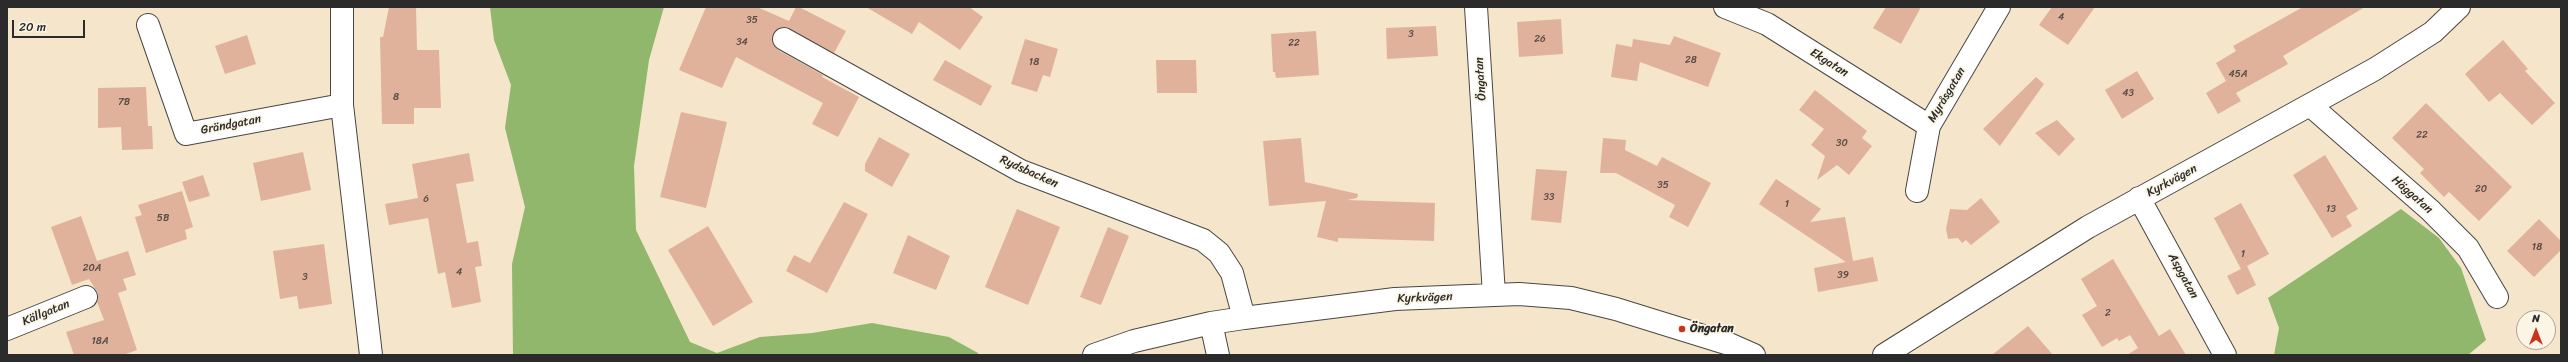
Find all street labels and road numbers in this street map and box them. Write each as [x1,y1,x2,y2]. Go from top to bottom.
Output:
street label: Ekgatan [1807,46,1851,80]
street label: Öngatan [1472,57,1490,101]
street label: Myråsgatan [1925,65,1969,125]
street label: Grändgatan [200,112,262,138]
street label: Rydsbacken [998,153,1060,191]
street label: Kyrkvägen [2144,162,2200,200]
street label: Häggatan [2388,173,2436,217]
street label: Aspgatan [2165,251,2201,301]
street label: Kyrkvägen [1397,290,1453,306]
street label: Källgatan [20,297,72,329]

